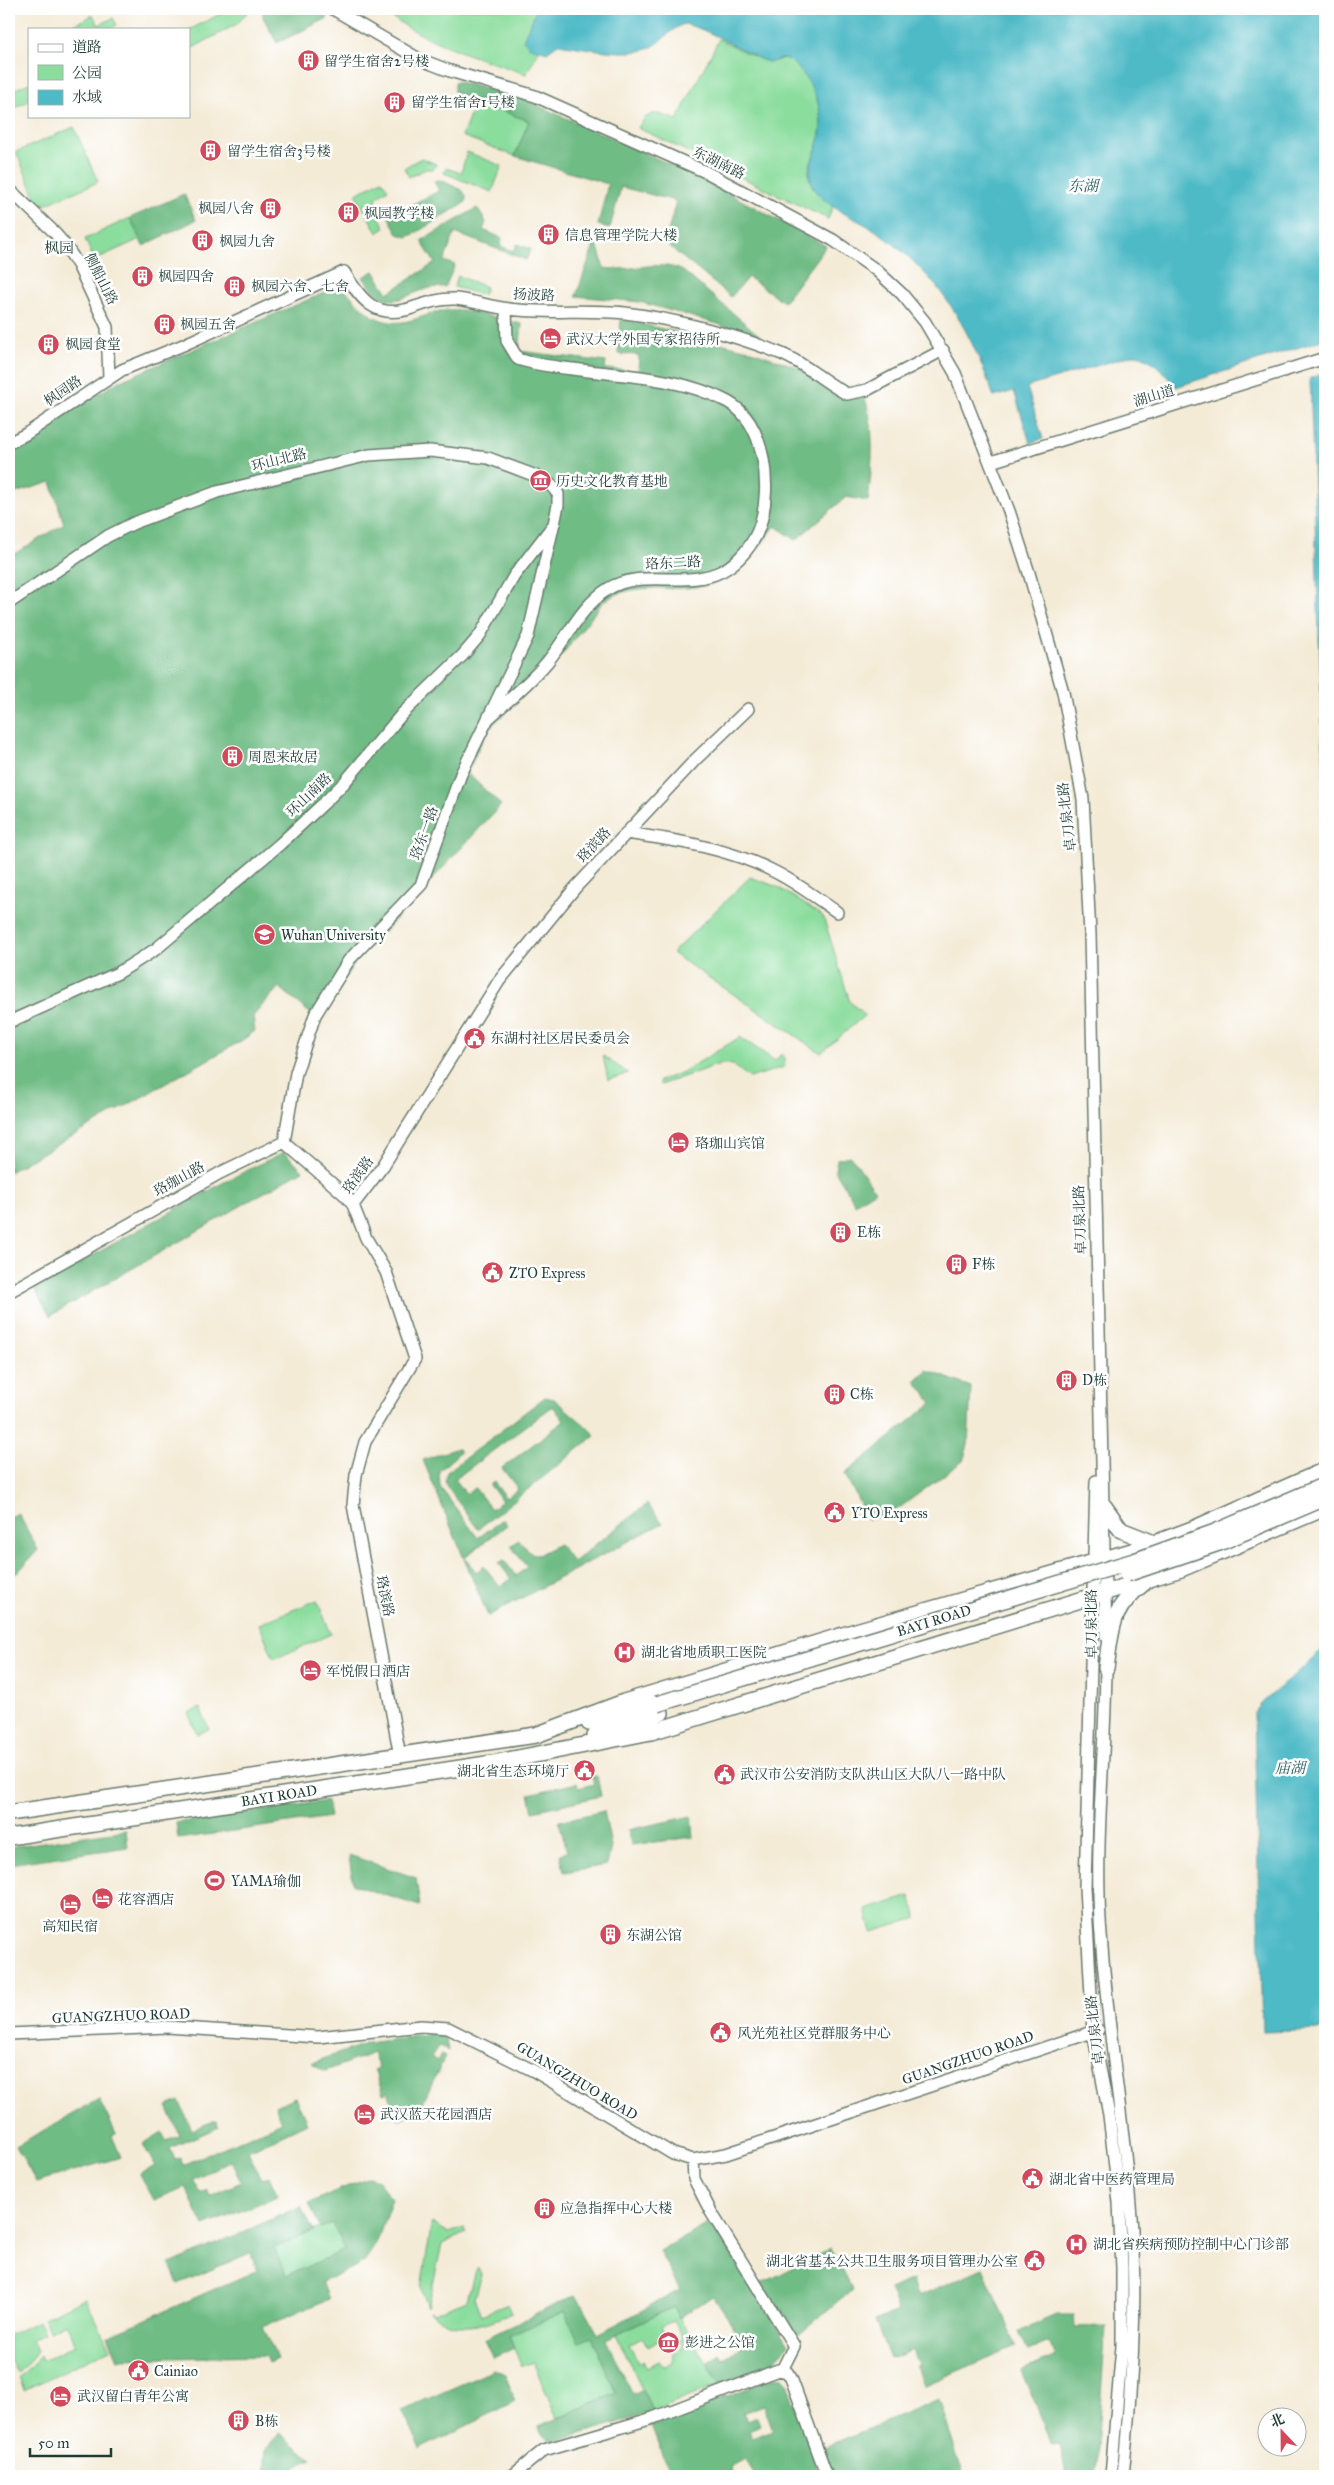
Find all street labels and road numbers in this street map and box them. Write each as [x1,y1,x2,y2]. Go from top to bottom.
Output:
street label: 东湖南路 [690,143,748,183]
street label: 侧船山路 [81,250,121,308]
street label: 扬波路 [513,285,555,305]
street label: 枫园路 [41,372,85,410]
street label: 湖山道 [1131,382,1177,410]
street label: 环山北路 [250,445,308,475]
street label: 珞东二路 [645,553,701,573]
street label: 环山南路 [283,769,335,821]
street label: 卓刀泉北路 [1054,781,1080,853]
street label: 珞东一路 [406,804,442,862]
street label: 珞滨路 [573,824,615,866]
street label: 珞滨路 [339,1153,377,1197]
street label: 珞珈山路 [150,1158,208,1200]
street label: 卓刀泉北路 [1070,1185,1090,1255]
street label: 珞滨路 [373,1574,397,1618]
street label: 卓刀泉北路 [1083,1589,1100,1659]
street label: BAYI ROAD [895,1602,973,1640]
street label: BAYI ROAD [240,1782,318,1810]
street label: 卓刀泉北路 [1082,1994,1108,2066]
street label: GUANGZHUO ROAD [52,2005,190,2027]
street label: GUANGZHUO ROAD [900,2027,1036,2089]
street label: GUANGZHUO ROAD [513,2038,641,2124]

